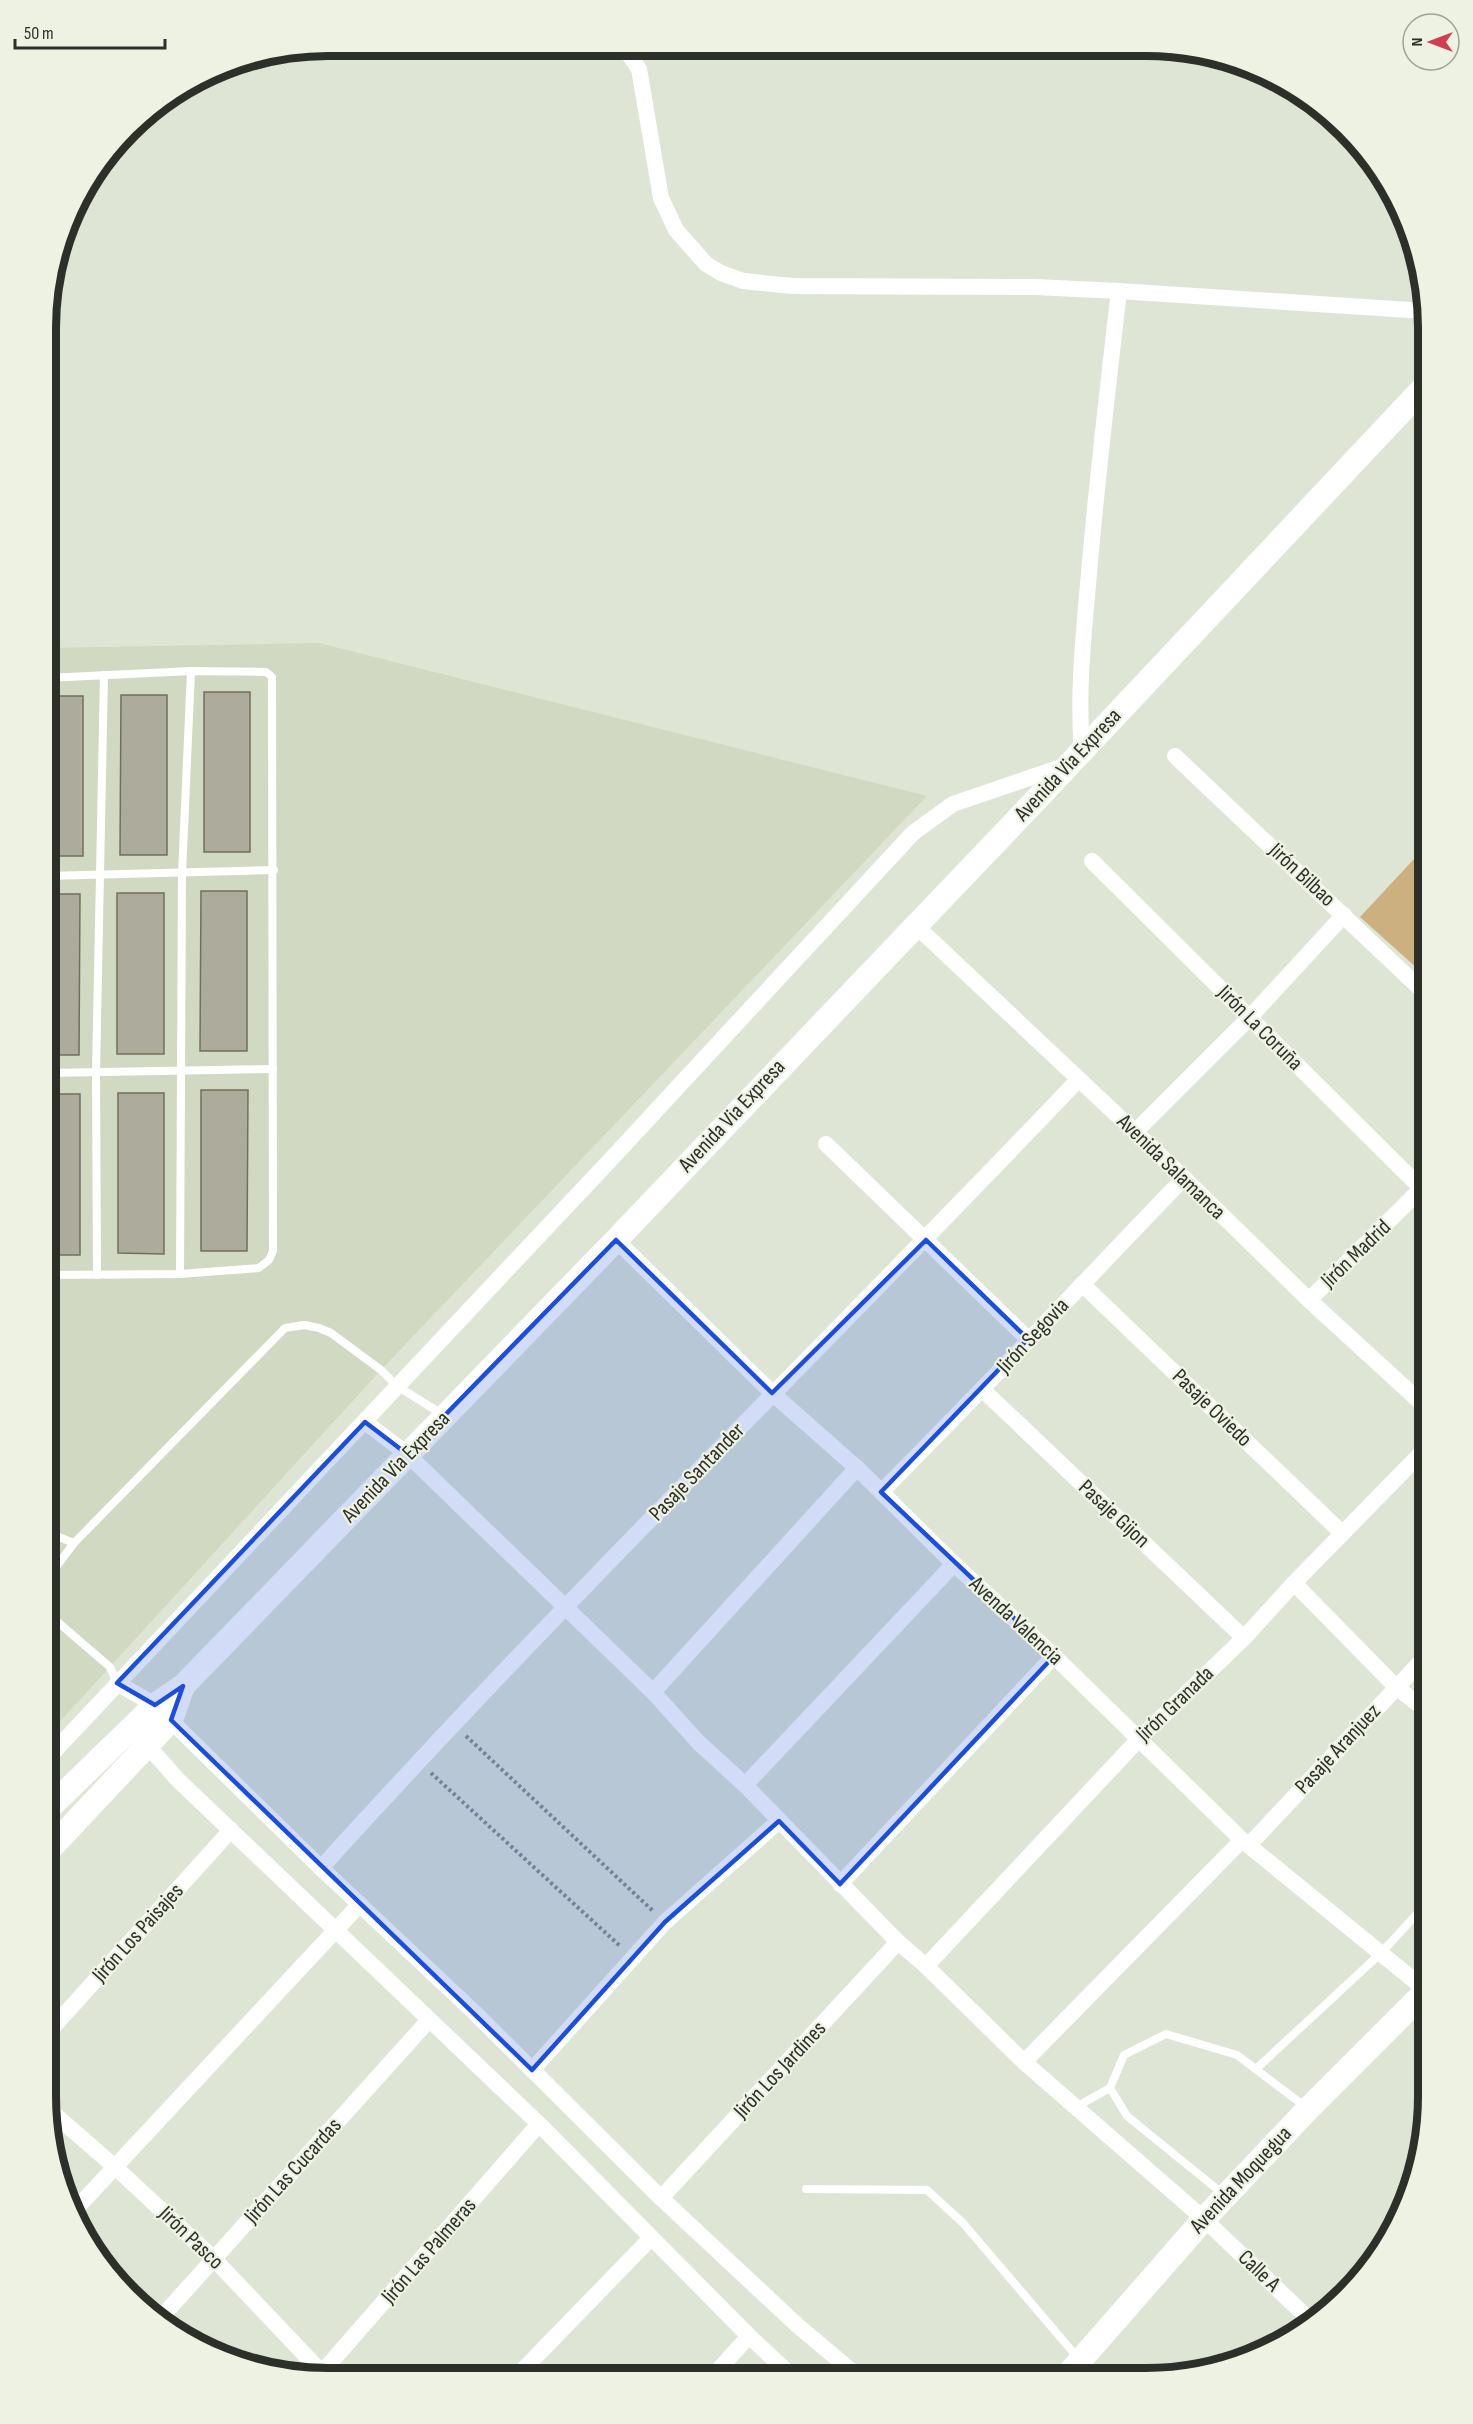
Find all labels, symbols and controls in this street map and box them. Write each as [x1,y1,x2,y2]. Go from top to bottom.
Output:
scale bar [15,12,165,50]
north arrow [1401,12,1461,72]
text: 50 m [24,23,54,44]
text: N [1408,38,1427,46]
street label: Avenida Via Expresa [1008,703,1127,828]
street label: Jirón Bilbao [1262,837,1341,913]
street label: Jirón La Coruña [1211,979,1308,1076]
street label: Avenida Via Expresa [672,1054,791,1179]
street label: Avenida Salamanca [1110,1108,1231,1225]
street label: Jirón Madrid [1315,1214,1397,1295]
street label: Jirón Segovia [991,1293,1075,1380]
street label: Pasaje Oviedo [1166,1363,1258,1453]
street label: Avenida Via Expresa [335,1406,456,1529]
street label: Pasaje Santander [643,1417,751,1527]
street label: Pasaje Gijon [1073,1474,1155,1554]
street label: Avenda Valencia [963,1570,1068,1671]
street label: Jirón Granada [1130,1660,1219,1748]
street label: Pasaje Aranjuez [1289,1698,1387,1800]
street label: Jirón Los Paisajes [86,1878,189,1989]
street label: Jirón Los Jardines [727,2016,832,2125]
street label: Jirón Las Cucardas [238,2113,348,2230]
street label: Avenida Moquegua [1184,2121,1298,2240]
street label: Jirón Las Palmeras [375,2192,482,2310]
street label: Jirón Pasco [152,2200,229,2275]
street label: Calle A [1232,2244,1286,2298]

